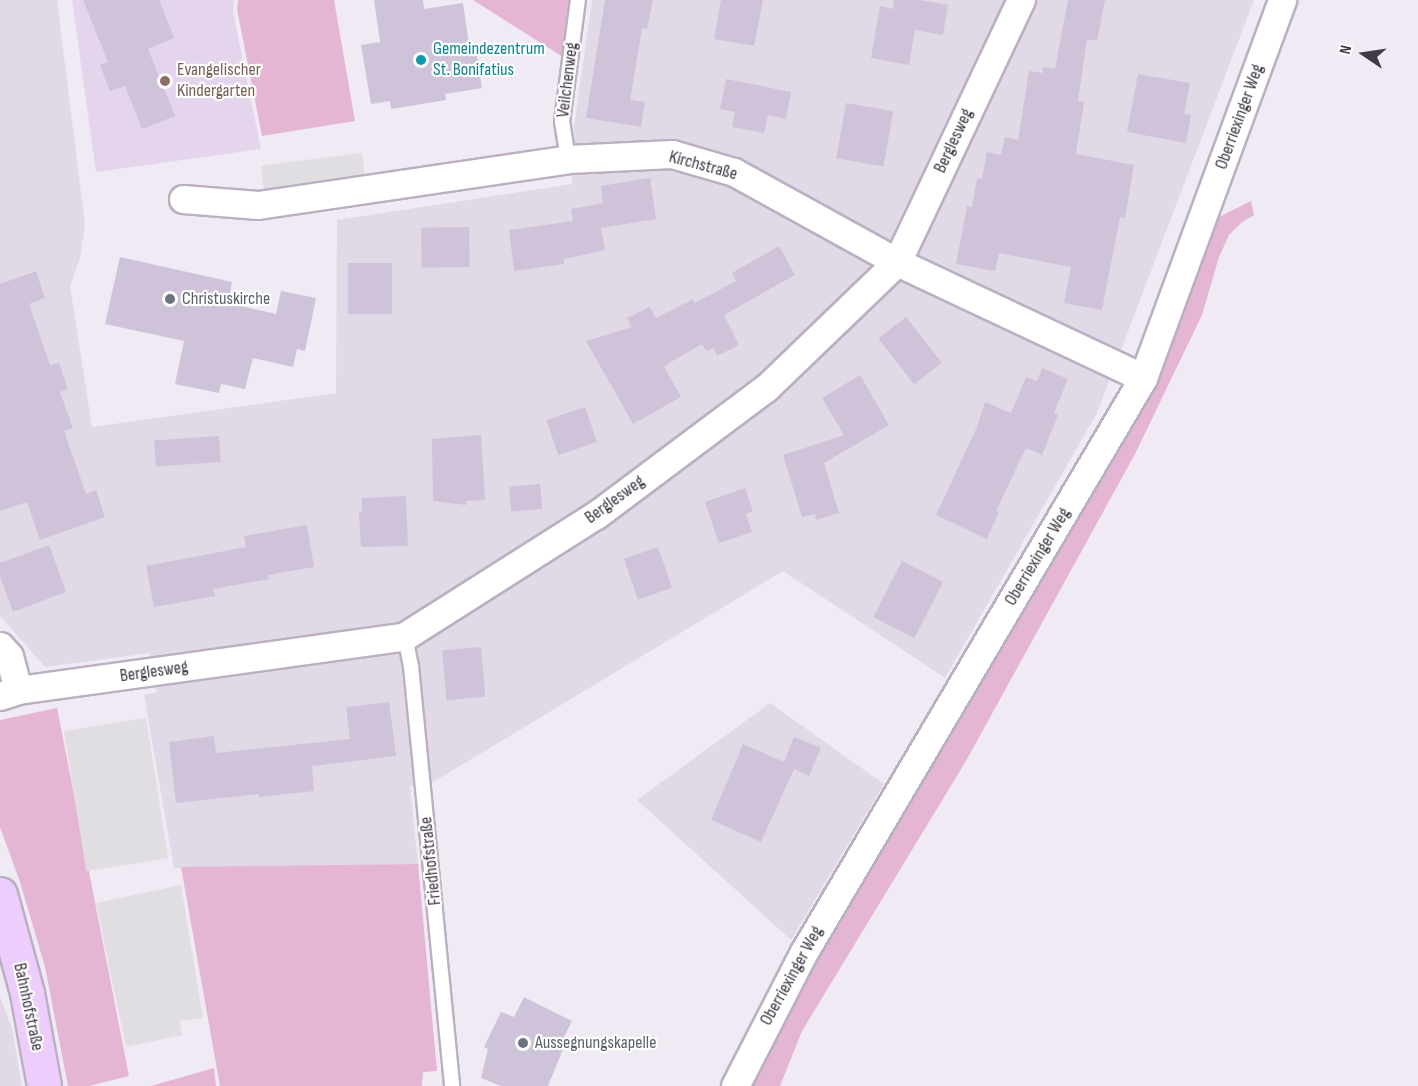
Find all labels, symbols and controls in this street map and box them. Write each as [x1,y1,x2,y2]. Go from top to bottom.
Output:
north arrow [1334,24,1394,84]
place label: Gemeindezentrum St. Bonifatius [433,39,545,82]
street label: Veilchenweg [553,41,583,119]
text: N [1336,44,1356,56]
marker: Gemeindezentrum St. Bonifatius [414,53,428,67]
place label: Evangelischer Kindergarten [177,60,261,103]
street label: Oberriexinger Weg [1211,61,1269,173]
marker: Evangelischer Kindergarten [158,74,172,88]
street label: Berglesweg [930,105,978,177]
street label: Kirchstraße [666,147,740,185]
place label: Christuskirche [182,288,270,310]
marker: Christuskirche [163,292,177,306]
street label: Berglesweg [581,471,649,529]
street label: Oberriexinger Weg [1000,504,1076,610]
street label: Berglesweg [119,657,189,687]
street label: Friedhofstraße [416,816,446,906]
street label: Oberriexinger Weg [756,923,828,1029]
street label: Bahnhofstraße [8,961,48,1053]
place label: Aussegnungskapelle [535,1032,656,1054]
marker: Aussegnungskapelle [516,1036,530,1050]

